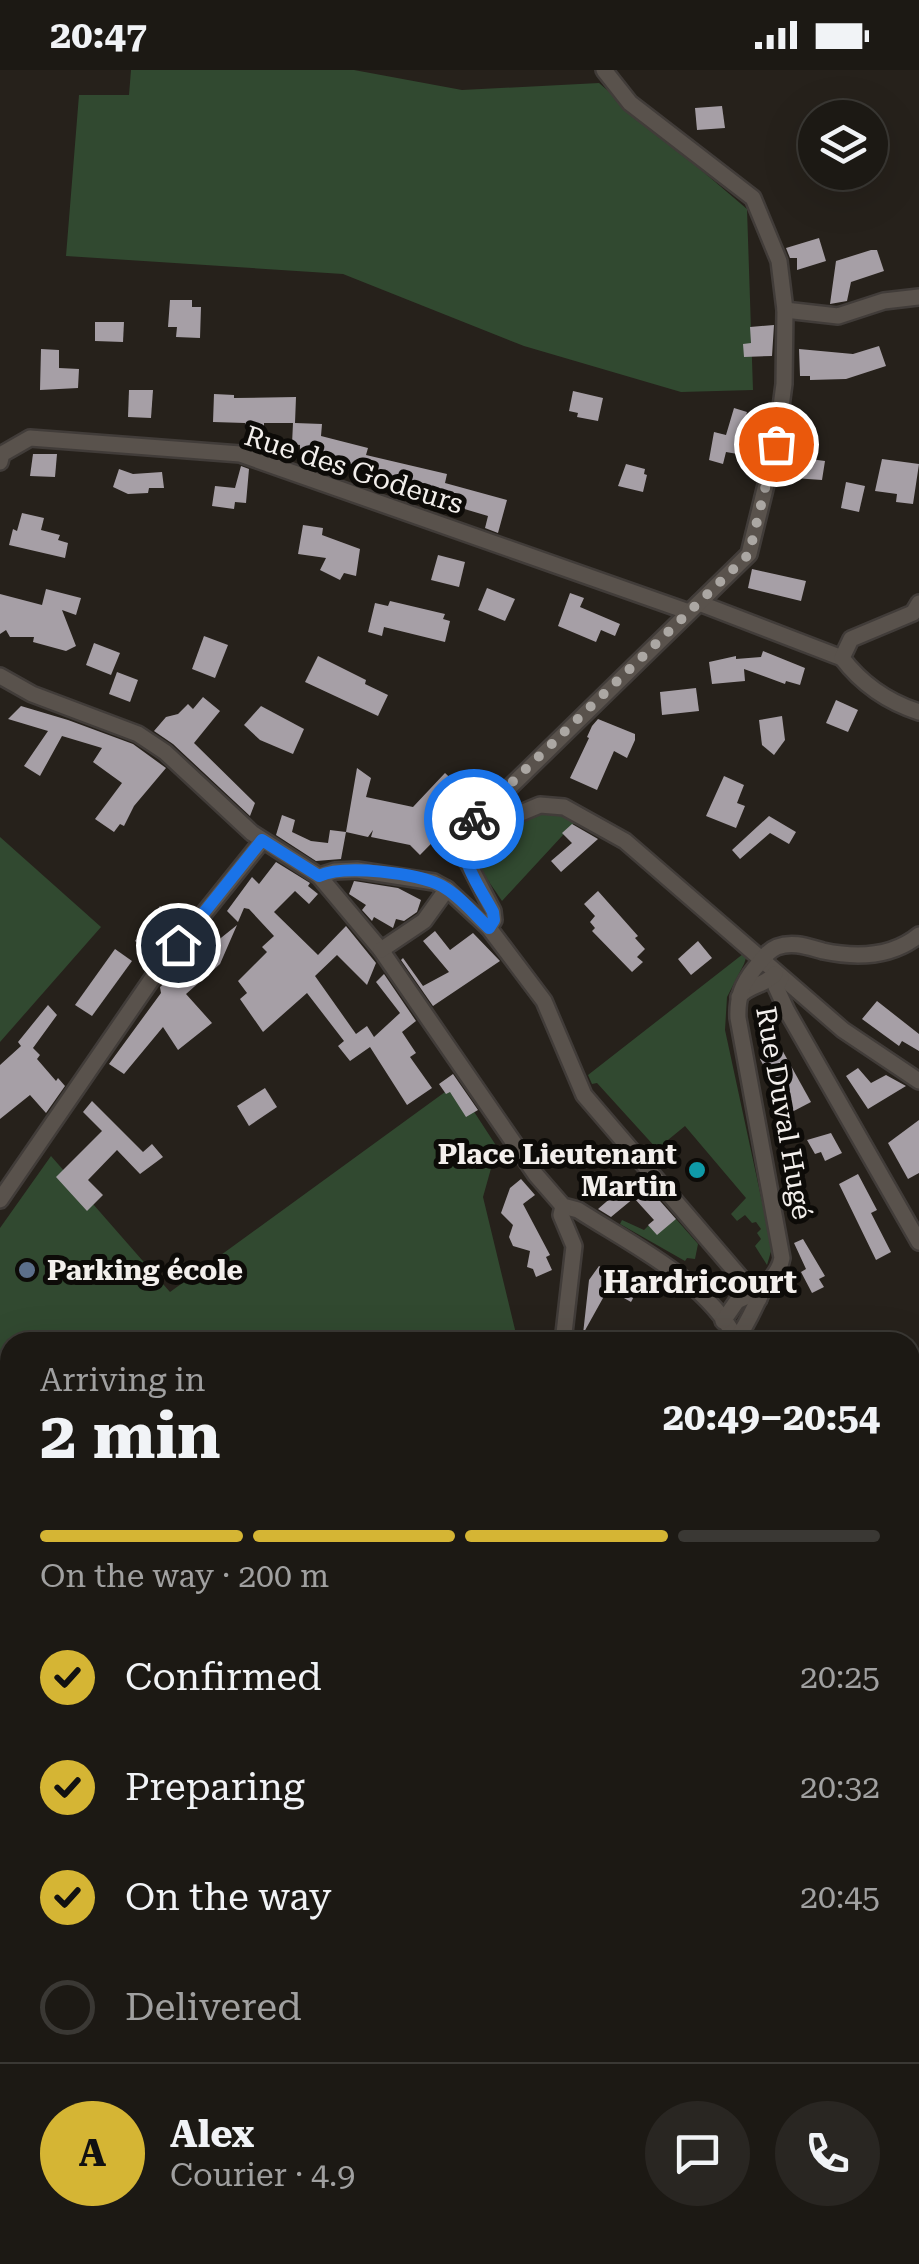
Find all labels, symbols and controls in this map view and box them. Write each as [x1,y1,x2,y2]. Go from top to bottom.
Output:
text: 20:47 [50,13,147,57]
map controls [798,100,888,190]
button: layers [798,100,888,190]
pin [734,402,819,487]
icon: bag [749,417,804,472]
street label: Rue des Godeurs [241,419,467,521]
courier [424,769,524,869]
icon: bike [447,792,502,847]
pin [136,903,221,988]
icon: home [151,918,206,973]
street label: Rue Duval Hugé [749,1004,819,1222]
place label: Place Lieutenant Martin [438,1138,677,1203]
marker: Place Lieutenant Martin [686,1159,708,1181]
place label: Parking école [47,1254,243,1287]
marker: Parking école [16,1259,38,1281]
district label: Hardricourt [603,1263,797,1301]
text: Arriving in [40,1361,205,1399]
text: 20:49–20:54 [663,1395,880,1439]
text: 2 min [40,1398,221,1474]
text: On the way · 200 m [40,1557,329,1595]
icon: check [40,1650,95,1705]
text: Confirmed [125,1655,322,1699]
text: 20:25 [800,1658,880,1696]
icon: check [40,1760,95,1815]
text: Preparing [125,1765,305,1809]
text: 20:32 [800,1768,880,1806]
icon: check [40,1870,95,1925]
text: On the way [125,1875,331,1919]
text: 20:45 [800,1878,880,1916]
text: Delivered [125,1985,302,2029]
button: chat [645,2101,750,2206]
button: phone [775,2101,880,2206]
text: Alex [170,2112,254,2156]
text: A [79,2131,106,2175]
text: Courier · 4.9 [170,2156,355,2194]

